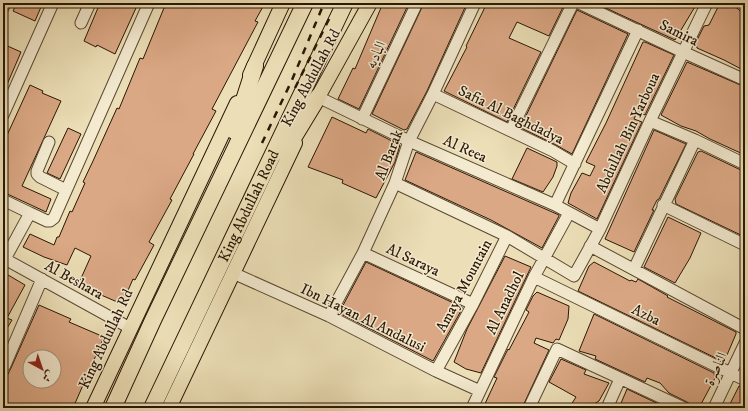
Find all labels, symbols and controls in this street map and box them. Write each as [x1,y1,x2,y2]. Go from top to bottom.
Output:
street label: Samira [656,15,702,51]
street label: King Abdullah Rd [277,25,345,130]
street label: الباديه [361,38,391,72]
street label: Abdullah Bin Yarboua [592,69,664,196]
street label: Safia Al Baghdadya [455,81,568,149]
street label: Al Barak [371,127,407,183]
street label: Al Reea [440,131,490,167]
street label: King Abdullah Road [214,146,283,265]
street label: Amaya Mountain [432,236,497,336]
street label: Al Saraya [383,239,443,281]
street label: Al Beshara [41,256,107,304]
street label: Al Anadhol [482,268,529,338]
street label: Ibn Hayan Al Andalusi [297,279,429,357]
street label: King Abdullah Rd [75,286,138,392]
street label: Azba [629,300,664,330]
north arrow [22,349,62,389]
street label: الناصرة [700,349,732,389]
text: ش [39,367,56,385]

